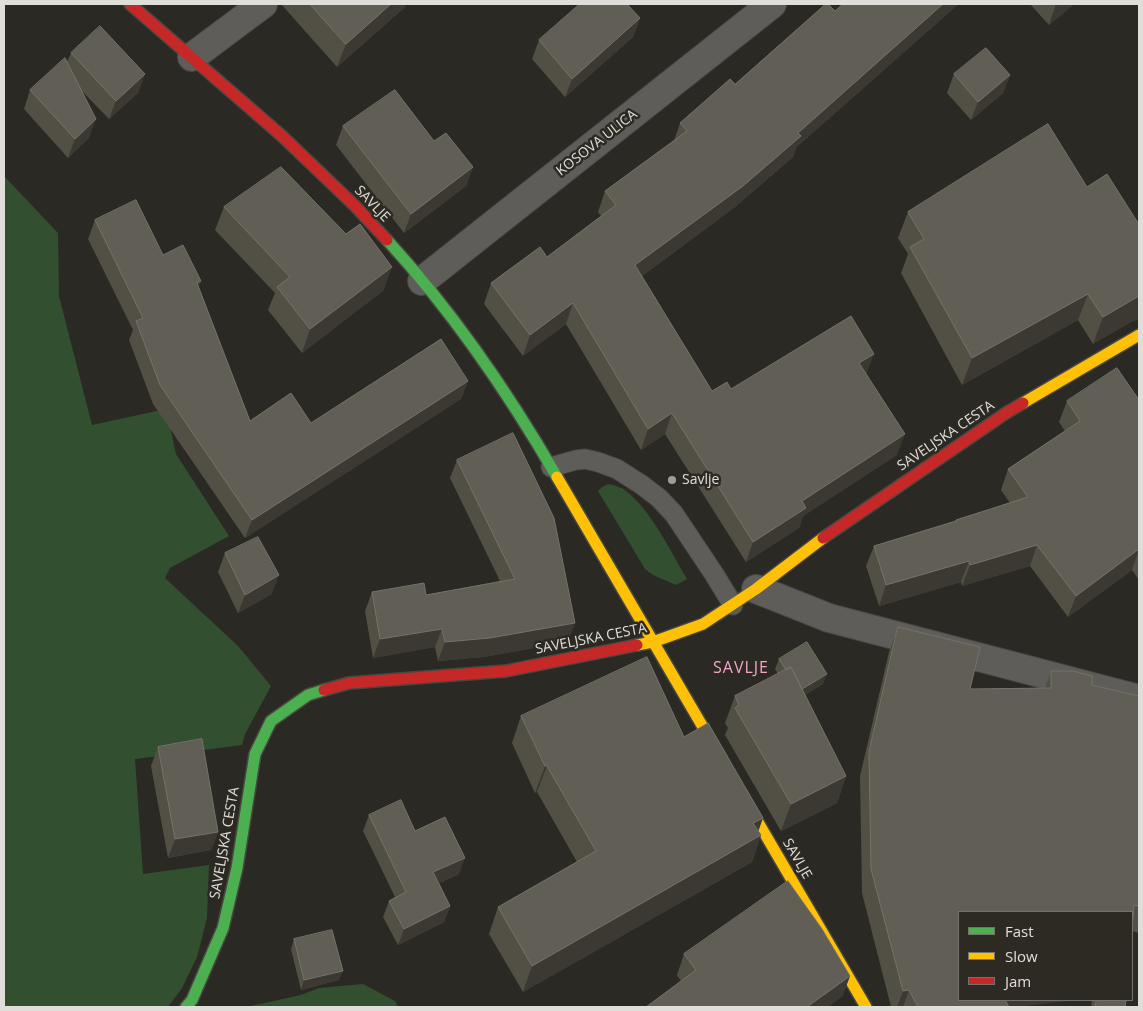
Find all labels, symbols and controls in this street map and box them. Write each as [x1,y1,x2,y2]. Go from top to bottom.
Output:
street label: KOSOVA ULICA [553,106,641,180]
street label: SAVLJE [351,182,393,226]
street label: SAVELJSKA CESTA [894,397,998,475]
place label: Savlje [682,472,719,488]
marker: Savlje [666,474,678,486]
street label: SAVELJSKA CESTA [534,620,648,658]
district label: SAVLJE [712,658,770,678]
street label: SAVELJSKA CESTA [207,786,243,900]
street label: SAVLJE [779,836,815,882]
legend [958,911,1133,1001]
text: Fast [1005,921,1034,941]
text: Slow [1005,946,1038,966]
text: Jam [1005,971,1031,991]

